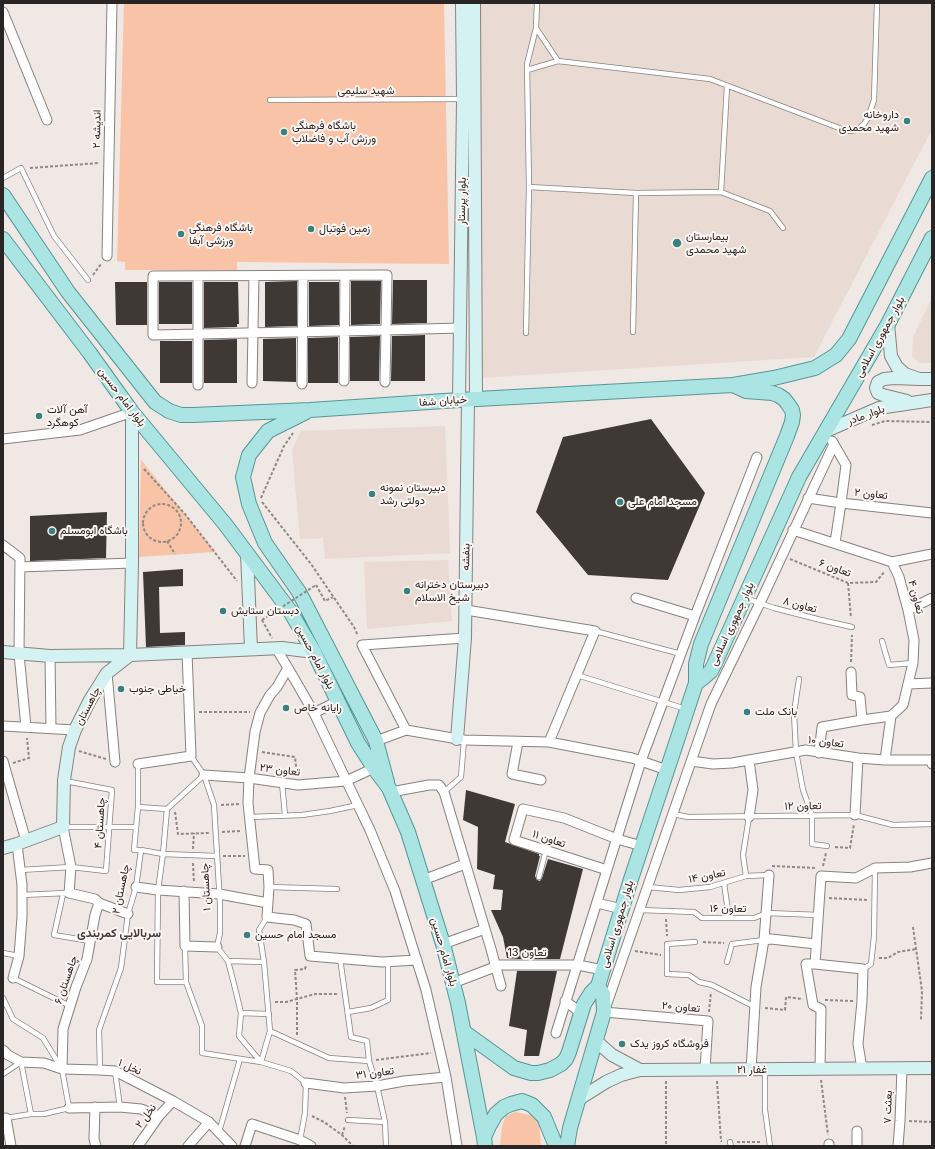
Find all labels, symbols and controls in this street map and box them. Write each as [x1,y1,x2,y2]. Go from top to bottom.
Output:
street label: شهید سلیمی [338,84,394,98]
place label: داروخانه شهید محمدی [839,108,899,134]
street label: اندیشه ۲ [90,109,104,149]
marker: داروخانه شهید محمدی [902,116,912,126]
place label: باشگاه فرهنگی ورزش آب و فاضلاب [292,119,376,145]
marker: باشگاه فرهنگی ورزش آب و فاضلاب [279,127,289,137]
street label: بلوار پرستار [455,177,469,225]
place label: باشگاه فرهنگی ورزشی آبفا [189,221,253,247]
place label: زمین فوتبال [319,222,370,236]
marker: زمین فوتبال [306,224,316,234]
marker: باشگاه فرهنگی ورزشی آبفا [176,229,186,239]
place label: بیمارستان شهید محمدی [686,230,746,256]
marker: بیمارستان شهید محمدی [671,237,683,249]
street label: بلوار جمهوری اسلامی [852,294,908,380]
street label: بلوار امام حسین [95,365,149,429]
street label: خیابان شفا [419,393,467,409]
street label: بلوار مادر [846,402,886,428]
place label: آهن آلات کوهگرد [47,403,87,429]
marker: آهن آلات کوهگرد [34,411,44,421]
place label: دبیرستان نمونه دولتی رشد [380,481,446,507]
street label: تعاون ۲ [854,486,888,502]
marker: دبیرستان نمونه دولتی رشد [367,489,377,499]
place label: مسجد امام علی [628,495,697,509]
marker: مسجد امام علی [615,497,625,507]
place label: باشگاه ابومسلم [60,524,128,538]
marker: باشگاه ابومسلم [47,526,57,536]
street label: بنفشه [459,543,473,571]
street label: تعاون ۶ [817,556,853,580]
place label: دبیرستان دخترانه شیخ الاسلام [415,578,489,604]
street label: تعاون ۴ [905,579,927,615]
street label: بلوار جمهوری اسلامی [707,580,757,668]
marker: دبیرستان دخترانه شیخ الاسلام [402,586,412,596]
street label: تعاون ۸ [782,594,818,616]
place label: دبستان ستایش [231,604,299,618]
marker: دبستان ستایش [218,606,228,616]
street label: بلوار امام حسین [293,623,337,691]
place label: خیاطی جنوب [129,682,186,696]
street label: چاهستان [72,684,104,728]
marker: خیاطی جنوب [116,684,126,694]
place label: رایانه خاص [294,701,342,715]
marker: رایانه خاص [281,703,291,713]
place label: بانک ملت [755,705,797,719]
marker: بانک ملت [742,707,752,717]
street label: تعاون ۱۰ [807,733,845,751]
street label: تعاون ۲۳ [259,761,301,779]
street label: چاهستان ۴ [92,797,108,849]
street label: تعاون ۱۲ [784,799,822,813]
street label: تعاون ۱۱ [531,827,567,851]
street label: چاهستان ۲ [109,863,133,915]
street label: چاهستان ۱ [198,863,214,911]
street label: تعاون ۱۴ [687,866,727,886]
street label: بلوار جمهوری اسلامی [597,879,637,969]
street label: تعاون ۱۶ [710,902,746,916]
street label: بلوار امام حسین [428,916,460,988]
district label: سربالایی کمربندی [77,926,161,940]
place label: مسجد امام حسین [255,928,336,942]
marker: مسجد امام حسین [242,930,252,940]
street label: تعاون 13 [507,946,547,960]
street label: چاهستان ۶ [52,954,80,1006]
street label: تعاون ۲۰ [661,999,701,1015]
place label: فروشگاه کروز یدک [630,1037,709,1051]
marker: فروشگاه کروز یدک [617,1039,627,1049]
street label: نخل ۱ [116,1056,144,1078]
street label: غفار ۲۱ [737,1063,767,1077]
street label: تعاون ۳۱ [355,1064,395,1082]
street label: بعثت ۷ [881,1090,895,1124]
street label: نخل ۲ [133,1101,159,1131]

